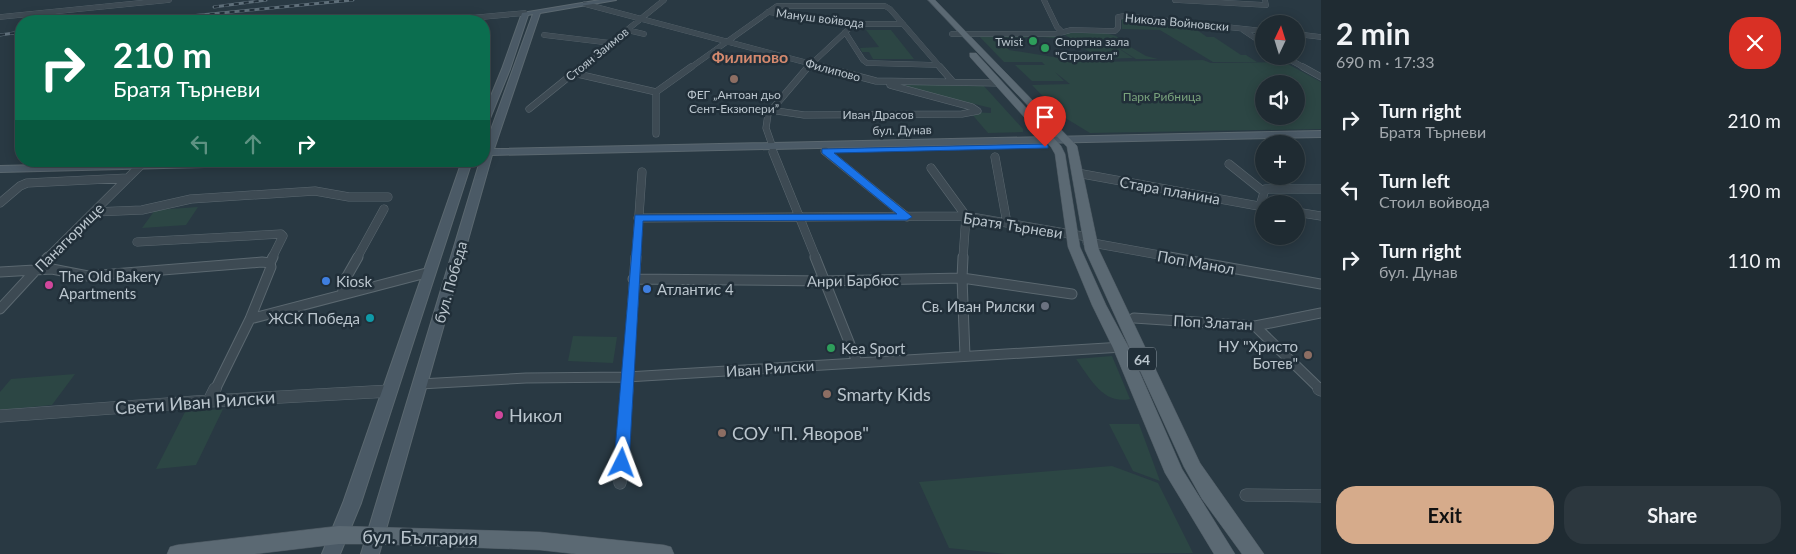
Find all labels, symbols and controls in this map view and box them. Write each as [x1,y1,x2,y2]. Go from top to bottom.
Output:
street label: Мануш войвода [775,5,865,31]
street label: Никола Войновски [1124,10,1230,34]
north arrow [1255,15,1305,65]
map controls [1255,15,1305,245]
text: 2 min [1336,15,1410,51]
button: close [1729,17,1781,69]
street label: Стоян Заимов [562,24,632,84]
text: 210 m [113,33,212,75]
place label: Twist [995,34,1024,49]
place label: Спортна зала "Строител" [1055,34,1129,63]
icon: right [30,35,95,100]
marker: Twist [1027,35,1039,47]
marker: Спортна зала "Строител" [1039,42,1051,54]
district label: Филипово [712,47,788,66]
text: 690 m · 17:33 [1336,52,1435,71]
street label: Филипово [804,55,862,85]
marker: ФЕГ „Антоан дьо Сент-Екзюпери” [728,73,740,85]
text: Братя Търневи [113,75,260,102]
button: sound [1255,75,1305,125]
place label: ФЕГ „Антоан дьо Сент-Екзюпери” [687,87,781,116]
park label: Парк Рибница [1123,89,1201,104]
pin [1024,96,1066,147]
text: Turn right [1379,99,1461,122]
icon: arrive [1031,103,1059,131]
icon: right [1336,106,1364,134]
street label: Иван Драсов [842,107,914,122]
text: 210 m [1727,109,1781,132]
street label: бул. Дунав [872,122,932,138]
text: Братя Търневи [1379,122,1486,141]
icon: left [186,130,214,158]
icon: ahead [239,130,267,158]
icon: right [292,130,320,158]
button: + [1255,135,1305,185]
text: Turn left [1379,169,1450,192]
street label: Стара планина [1118,172,1222,208]
icon: left [1336,176,1364,204]
text: 190 m [1727,179,1781,202]
text: Стоил войвода [1379,192,1490,211]
button: − [1255,195,1305,245]
street label: Панагюрище [31,199,107,275]
street label: Братя Търневи [962,208,1064,242]
street label: бул. Победа [430,239,470,325]
text: Turn right [1379,239,1461,262]
street label: Поп Манол [1156,246,1236,278]
icon: right [1336,246,1364,274]
text: 110 m [1727,249,1781,272]
text: бул. Дунав [1379,262,1458,281]
place label: The Old Bakery Apartments [59,267,161,302]
street label: Анри Барбюс [807,270,899,290]
place label: Kiosk [336,272,373,290]
marker: Kiosk [320,275,332,287]
marker: The Old Bakery Apartments [43,279,55,291]
place label: Атлантис 4 [657,280,734,298]
marker: Атлантис 4 [641,283,653,295]
place label: Св. Иван Рилски [922,297,1035,315]
marker: Св. Иван Рилски [1039,300,1051,312]
place label: ЖСК Победа [268,309,360,327]
street label: Поп Златан [1173,311,1253,333]
marker: ЖСК Победа [364,312,376,324]
place label: НУ "Христо Ботев" [1218,337,1298,372]
place label: Kea Sport [841,339,906,357]
marker: Kea Sport [825,342,837,354]
road number: 64 [1128,348,1156,370]
marker: НУ "Христо Ботев" [1302,349,1314,361]
street label: Иван Рилски [725,356,815,380]
place label: Smarty Kids [837,383,931,405]
street label: Свети Иван Рилски [114,385,276,419]
marker: Smarty Kids [821,388,833,400]
place label: Никол [509,404,562,426]
marker: Никол [493,409,505,421]
place label: СОУ "П. Яворов" [732,422,869,444]
marker: СОУ "П. Яворов" [716,427,728,439]
position arrow [595,436,647,488]
button: Exit [1336,486,1554,544]
button: Share [1564,486,1781,544]
street label: бул. България [362,525,478,549]

